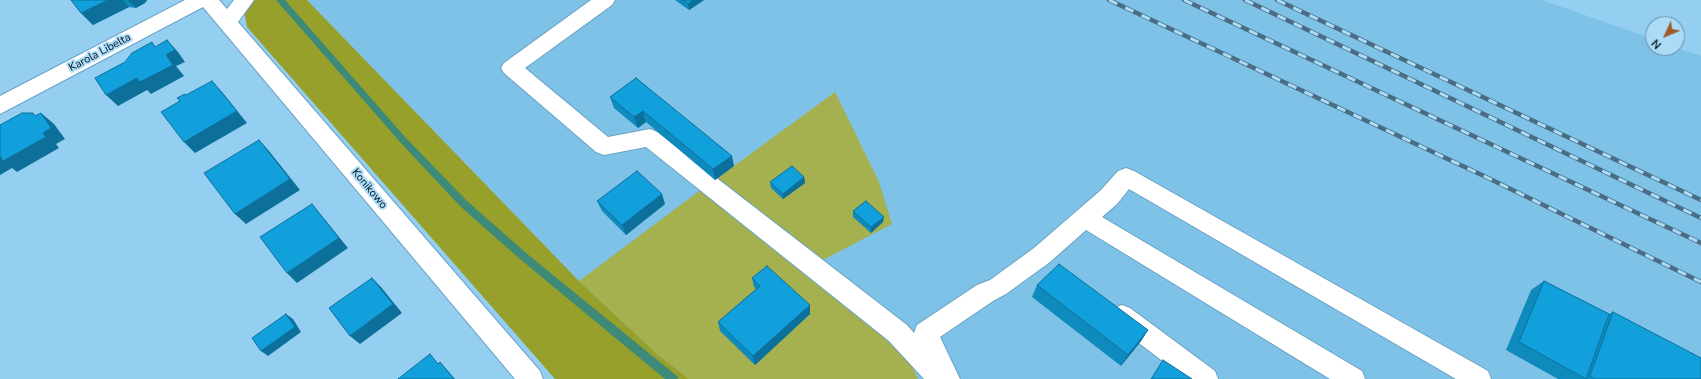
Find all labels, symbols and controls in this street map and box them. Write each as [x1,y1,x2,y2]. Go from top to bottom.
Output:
north arrow [1645,16,1685,56]
street label: Karola Libelta [67,31,133,75]
text: N [1648,36,1665,52]
street label: Konikowo [348,166,390,212]

